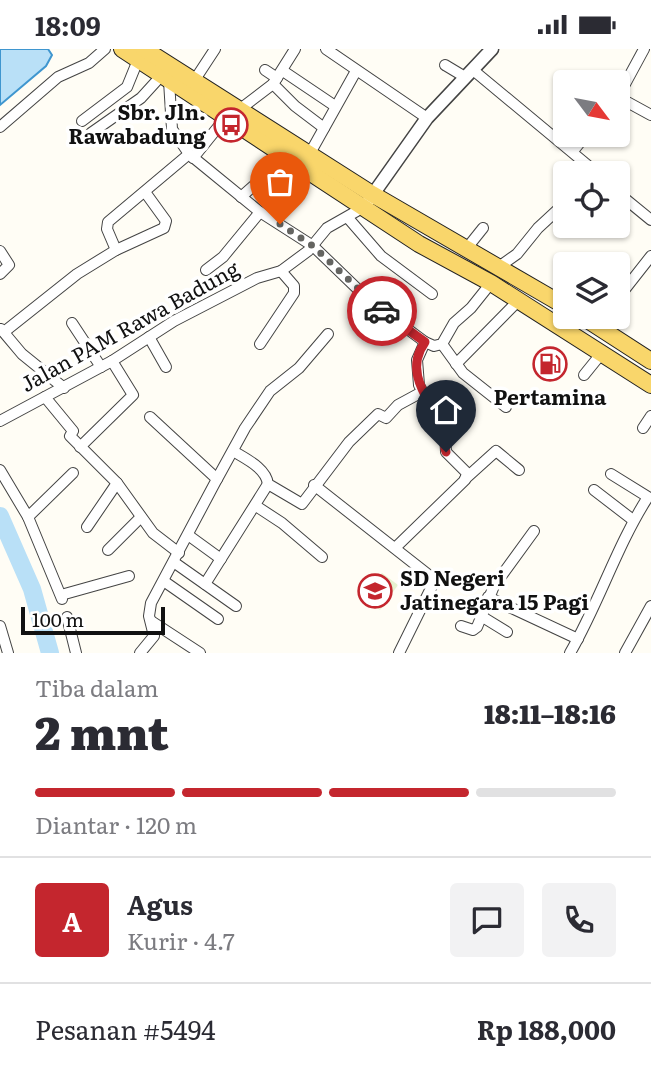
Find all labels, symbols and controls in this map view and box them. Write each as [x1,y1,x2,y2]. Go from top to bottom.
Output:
text: 18:09 [35,5,101,44]
north arrow [553,70,630,147]
map controls [553,70,630,329]
place label: Sbr. Jln. Rawabadung [68,95,206,150]
bus stop icon: Sbr. Jln. Rawabadung [212,106,250,144]
pin [250,152,310,224]
button: locate [553,161,630,238]
icon: bag [261,163,299,201]
street label: Jalan PAM Rawa Badung [14,252,244,398]
button: layers [553,252,630,329]
courier [347,276,417,346]
icon: car [363,292,401,330]
fuel station icon: Pertamina [531,345,569,383]
pin [416,380,476,452]
place label: Pertamina [494,380,607,411]
icon: home [427,391,465,429]
place label: SD Negeri Jatinegara 15 Pagi [400,561,589,616]
school or university icon: SD Negeri Jatinegara 15 Pagi [356,572,394,610]
scale bar [21,604,164,636]
text: 100 m [32,605,84,633]
text: Tiba dalam [35,670,159,704]
text: 18:11–18:16 [484,693,616,732]
text: 2 mnt [35,696,169,764]
text: Diantar · 120 m [35,807,197,841]
button: chat [450,883,524,957]
button: phone [542,883,616,957]
text: Agus [127,884,193,923]
text: A [62,901,82,940]
text: Kurir · 4.7 [127,923,235,957]
text: Pesanan #5494 [35,1009,216,1048]
text: Rp 188,000 [477,1009,616,1048]

